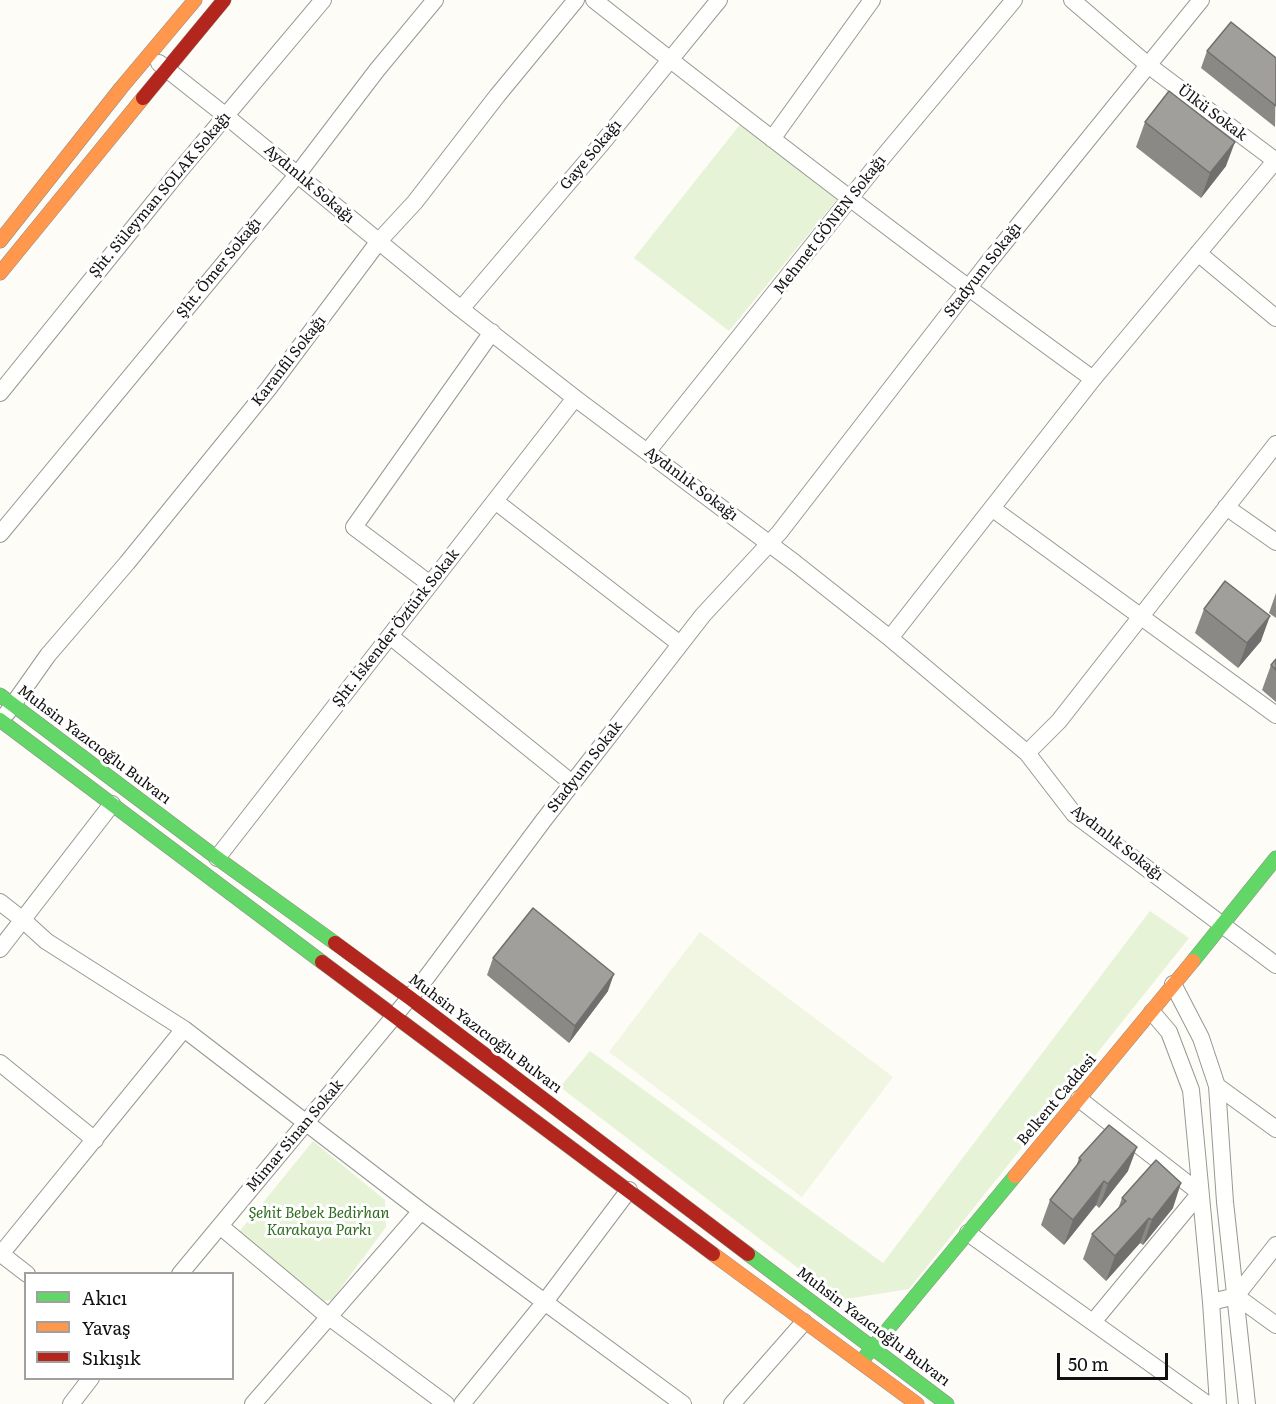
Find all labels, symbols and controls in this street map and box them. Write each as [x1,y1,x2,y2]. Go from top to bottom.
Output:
street label: Ülkü Sokak [1174,81,1250,145]
street label: Şht. Süleyman SOLAK Sokağı [85,109,235,281]
street label: Gaye Sokağı [557,116,625,194]
street label: Aydınlık Sokağı [260,141,358,227]
street label: Mehmet GÖNEN Sokağı [770,152,890,298]
street label: Şht. Ömer Sokağı [173,214,265,322]
street label: Stadyum Sokağı [940,219,1026,321]
street label: Karanfil Sokağı [248,312,330,410]
street label: Aydınlık Sokağı [641,443,741,525]
street label: Şht. İskender Öztürk Sokak [329,545,463,711]
street label: Muhsin Yazıcıoğlu Bulvarı [14,681,174,809]
street label: Stadyum Sokak [544,718,626,816]
street label: Aydınlık Sokağı [1067,801,1167,885]
street label: Muhsin Yazıcıoğlu Bulvarı [405,970,565,1098]
street label: Belkent Caddesi [1014,1051,1100,1149]
street label: Mimar Sinan Sokak [243,1076,347,1196]
park label: Şehit Bebek Bedirhan Karakaya Parkı [249,1205,389,1240]
street label: Muhsin Yazıcıoğlu Bulvarı [793,1263,953,1391]
legend [24,1272,234,1380]
text: Akıcı [82,1284,127,1311]
text: Yavaş [82,1314,130,1341]
scale bar [1060,1341,1171,1379]
text: Sıkışık [82,1344,141,1371]
text: 50 m [1068,1350,1109,1377]

